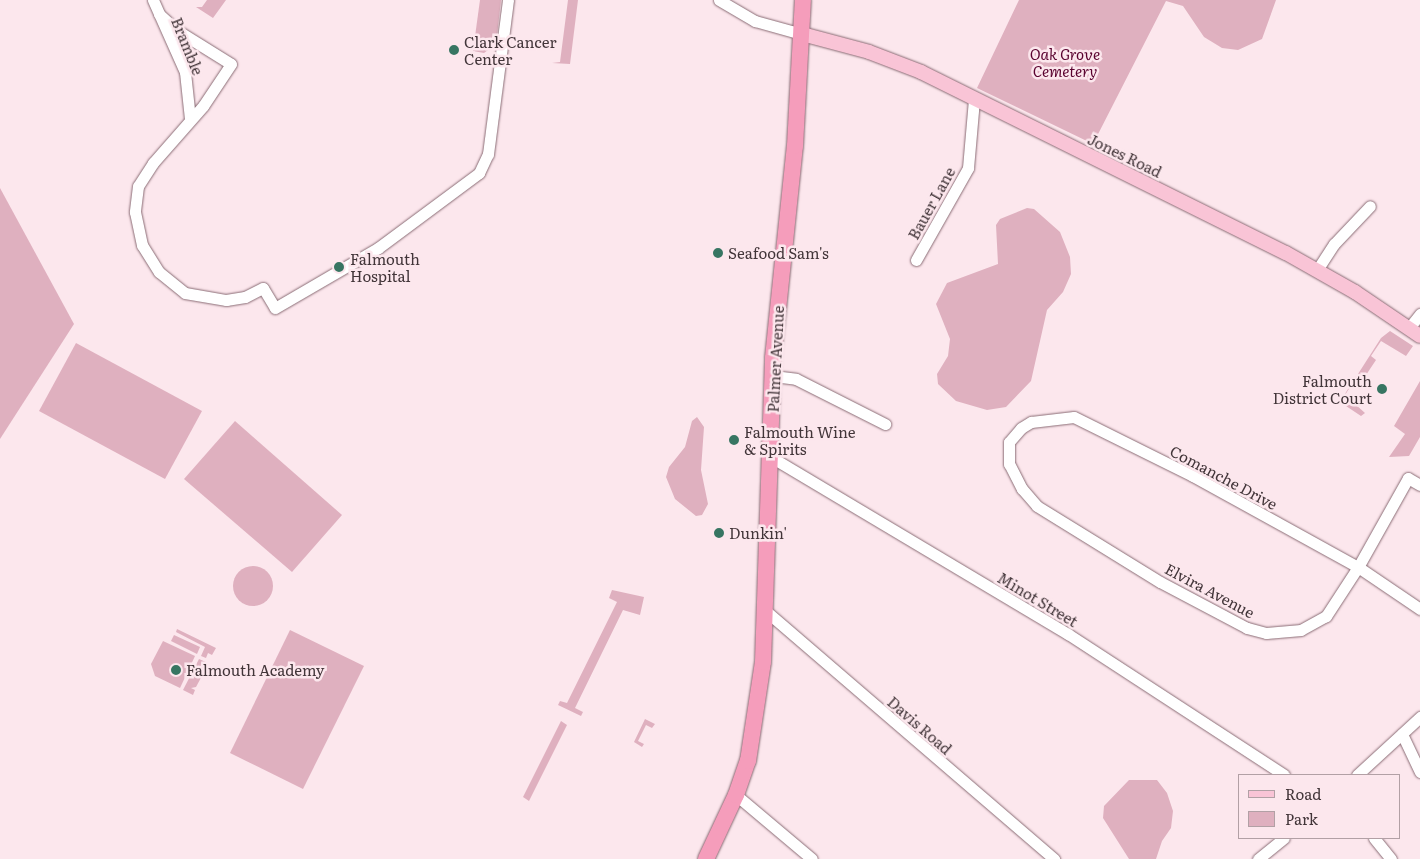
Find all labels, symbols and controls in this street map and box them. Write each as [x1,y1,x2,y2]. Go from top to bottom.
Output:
street label: Bramble [168,15,208,77]
place label: Clark Cancer Center [464,32,556,67]
marker: Clark Cancer Center [448,44,460,56]
park label: Oak Grove Cemetery [1030,44,1100,79]
street label: Jones Road [1085,129,1165,181]
street label: Bauer Lane [904,164,958,242]
place label: Seafood Sam's [728,244,829,262]
marker: Seafood Sam's [712,247,724,259]
place label: Falmouth Hospital [350,249,420,284]
marker: Falmouth Hospital [332,260,346,274]
street label: Palmer Avenue [763,305,787,413]
place label: Falmouth District Court [1273,371,1372,406]
marker: Falmouth District Court [1376,383,1388,395]
place label: Falmouth Wine & Spirits [744,422,856,457]
marker: Falmouth Wine & Spirits [728,434,740,446]
street label: Comanche Drive [1167,441,1281,513]
place label: Dunkin' [729,524,787,542]
marker: Dunkin' [713,527,725,539]
street label: Elvira Avenue [1162,559,1258,621]
street label: Minot Street [995,568,1081,630]
place label: Falmouth Academy [186,661,324,679]
marker: Falmouth Academy [170,664,182,676]
street label: Davis Road [884,692,956,758]
legend [1238,774,1400,839]
text: Road [1285,782,1321,805]
text: Park [1285,807,1318,830]

